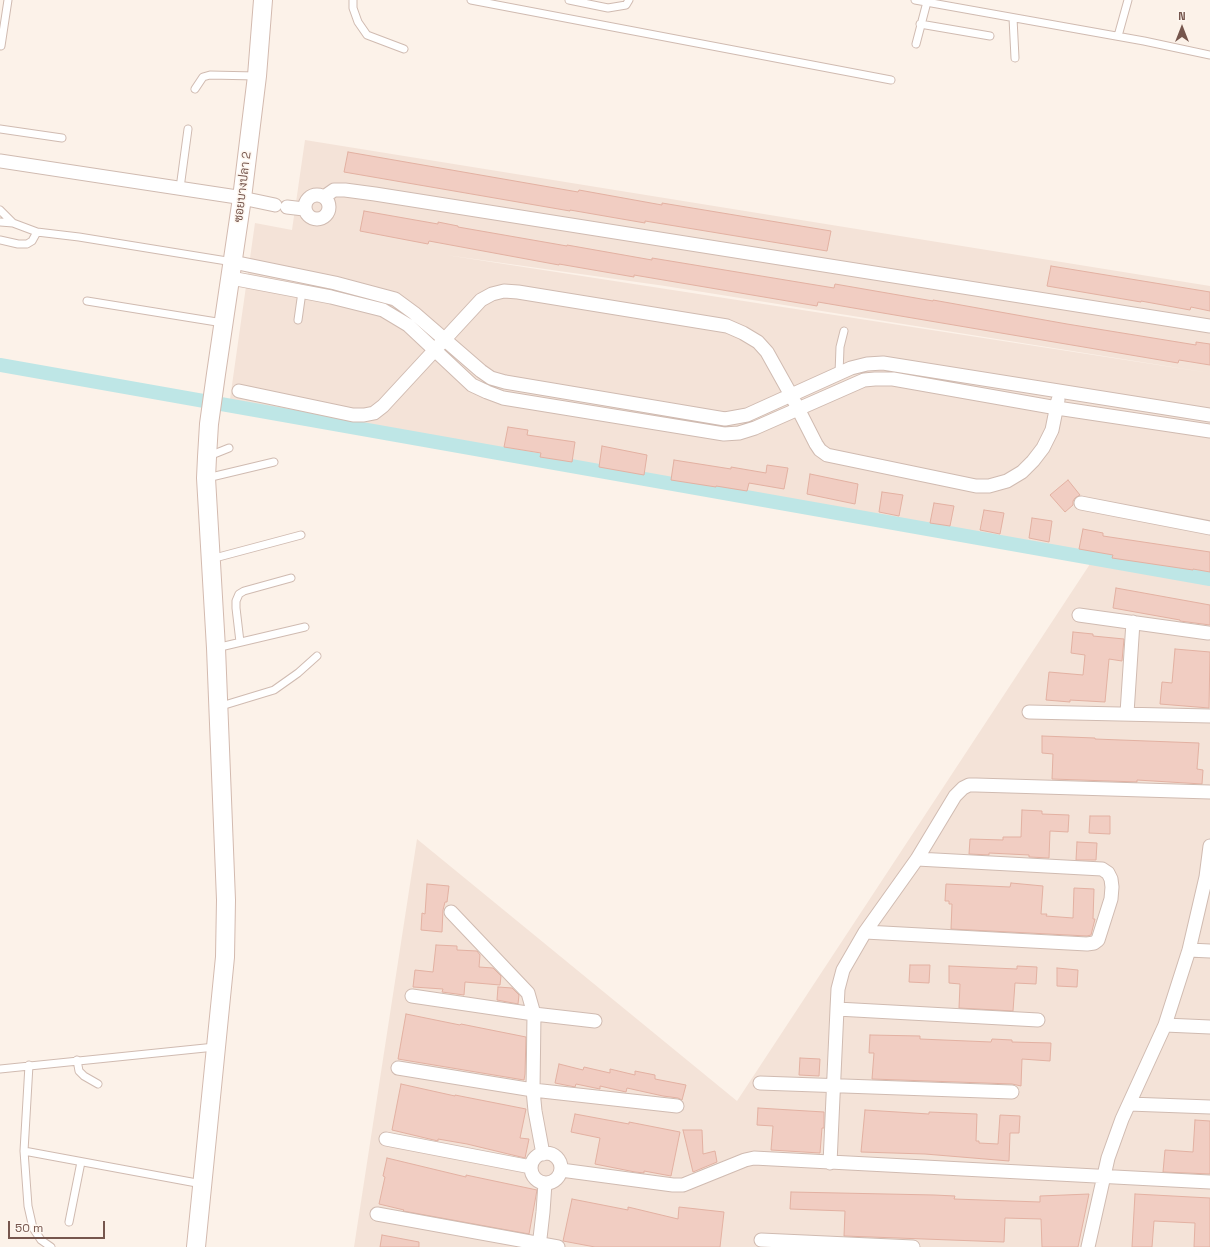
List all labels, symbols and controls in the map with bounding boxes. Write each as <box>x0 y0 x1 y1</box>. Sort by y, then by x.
north arrow <box>1162 8 1202 48</box>
text: N <box>1178 9 1186 23</box>
street label: ซอยบางปลา 2 <box>232 151 254 223</box>
scale bar <box>10 1213 107 1239</box>
text: 50 m <box>15 1220 43 1236</box>

